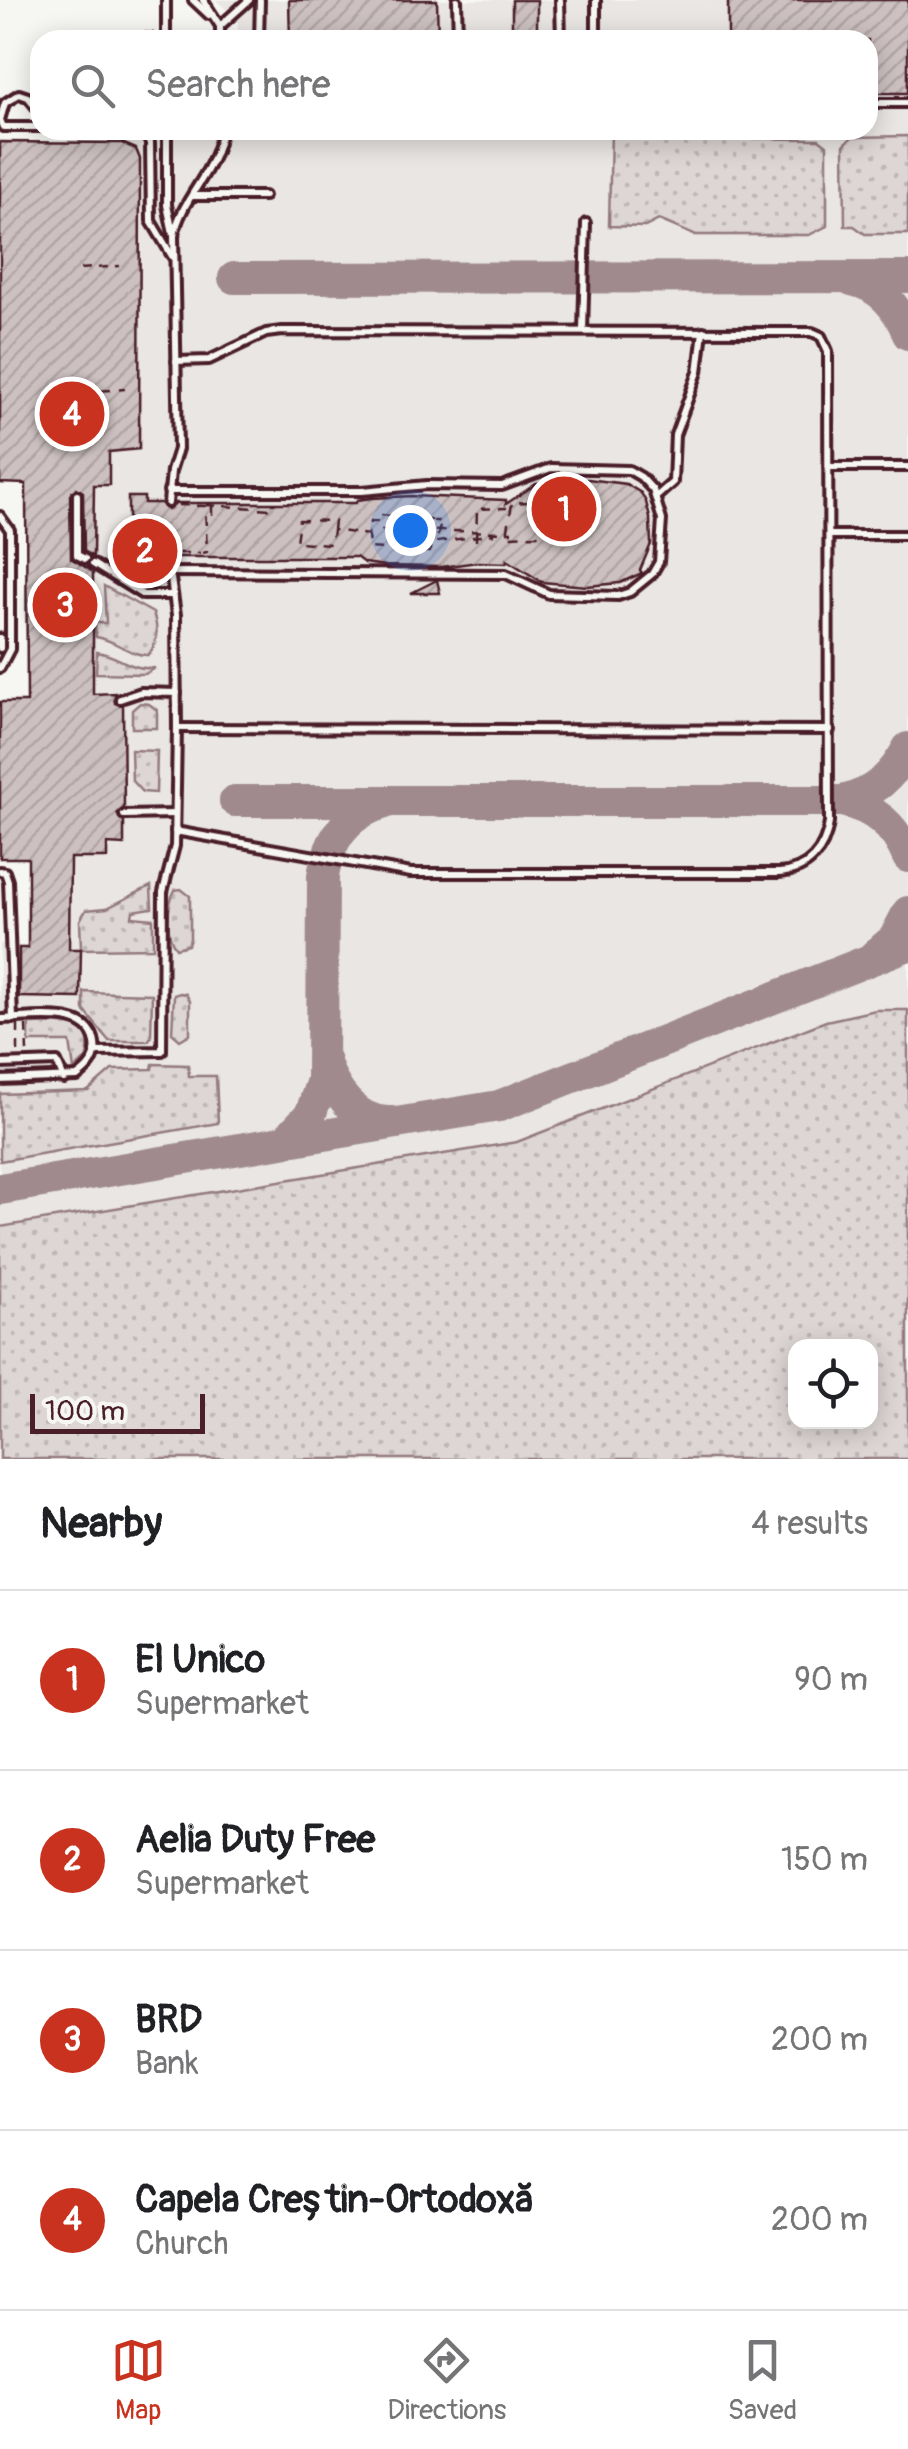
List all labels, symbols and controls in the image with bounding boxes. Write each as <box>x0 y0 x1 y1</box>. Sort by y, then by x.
search box <box>30 30 878 140</box>
icon: search <box>65 58 120 113</box>
text: Search here <box>145 61 331 109</box>
pin: 4 <box>40 376 104 452</box>
pin: 1 <box>532 472 596 546</box>
your location <box>385 505 436 556</box>
pin: 2 <box>112 514 178 588</box>
pin: 3 <box>32 568 98 642</box>
map controls <box>788 1339 878 1429</box>
button: locate <box>788 1339 878 1429</box>
scale bar <box>30 1389 205 1434</box>
text: 100 m <box>45 1394 125 1429</box>
text: Nearby <box>40 1498 162 1550</box>
text: 4 results <box>751 1504 868 1544</box>
text: El Unico <box>135 1636 265 1684</box>
text: 1 <box>66 1660 79 1700</box>
text: 90 m <box>794 1660 868 1700</box>
text: Supermarket <box>135 1684 309 1724</box>
text: Aelia Duty Free <box>135 1816 375 1864</box>
text: 2 <box>64 1840 81 1880</box>
text: 150 m <box>781 1840 868 1880</box>
text: Supermarket <box>135 1864 309 1904</box>
text: BRD <box>135 1996 202 2044</box>
text: 3 <box>64 2020 81 2060</box>
text: 200 m <box>771 2020 868 2060</box>
text: Bank <box>135 2044 199 2084</box>
text: Capela Creștin-Ortodoxă <box>135 2176 535 2224</box>
text: 4 <box>63 2200 82 2240</box>
text: 200 m <box>771 2200 868 2240</box>
text: Church <box>135 2224 229 2264</box>
tab: Map <box>111 2333 166 2428</box>
tab: Directions <box>387 2333 506 2428</box>
tab: Saved <box>728 2333 797 2428</box>

